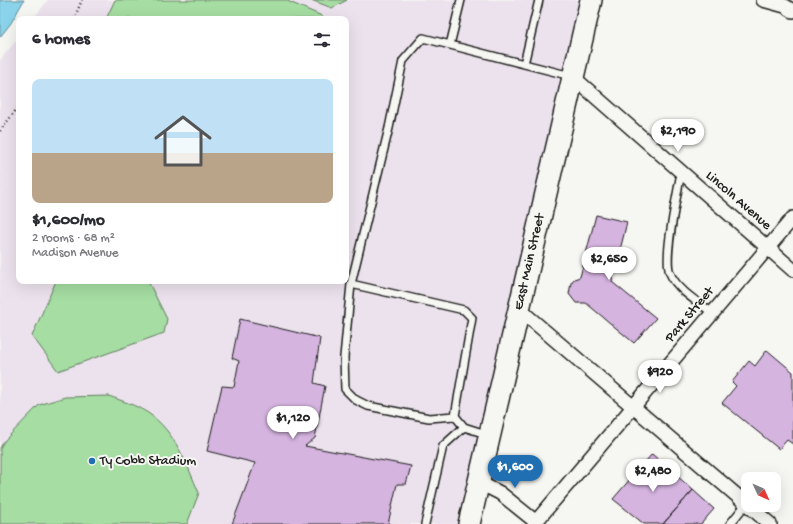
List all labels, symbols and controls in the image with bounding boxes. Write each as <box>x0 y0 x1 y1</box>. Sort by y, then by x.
icon: filters <box>311 29 333 51</box>
text: 6 homes <box>32 30 90 50</box>
icon: home <box>147 105 219 177</box>
pin: $2,190 <box>645 119 711 153</box>
text: $2,190 <box>660 124 696 139</box>
street label: Lincoln Avenue <box>701 168 775 235</box>
text: $1,600/mo <box>32 211 105 231</box>
street label: East Main Street <box>511 211 550 312</box>
text: 2 rooms · 68 m² <box>32 231 115 246</box>
text: Madison Avenue <box>32 246 119 261</box>
pin: $2,650 <box>576 247 642 281</box>
text: $2,650 <box>590 252 628 267</box>
street label: Park Street <box>661 283 719 347</box>
pin: $920 <box>636 360 684 394</box>
text: $920 <box>647 365 673 380</box>
pin: $1,120 <box>260 406 326 440</box>
text: $1,120 <box>276 411 310 426</box>
place label: Ty Cobb Stadium <box>99 453 196 470</box>
pin: $1,600 <box>482 455 548 489</box>
marker: Ty Cobb Stadium <box>87 456 97 466</box>
pin: $2,480 <box>620 459 686 493</box>
text: $1,600 <box>497 460 533 475</box>
text: $2,480 <box>635 464 671 479</box>
north arrow <box>741 472 781 512</box>
map controls <box>741 472 781 512</box>

